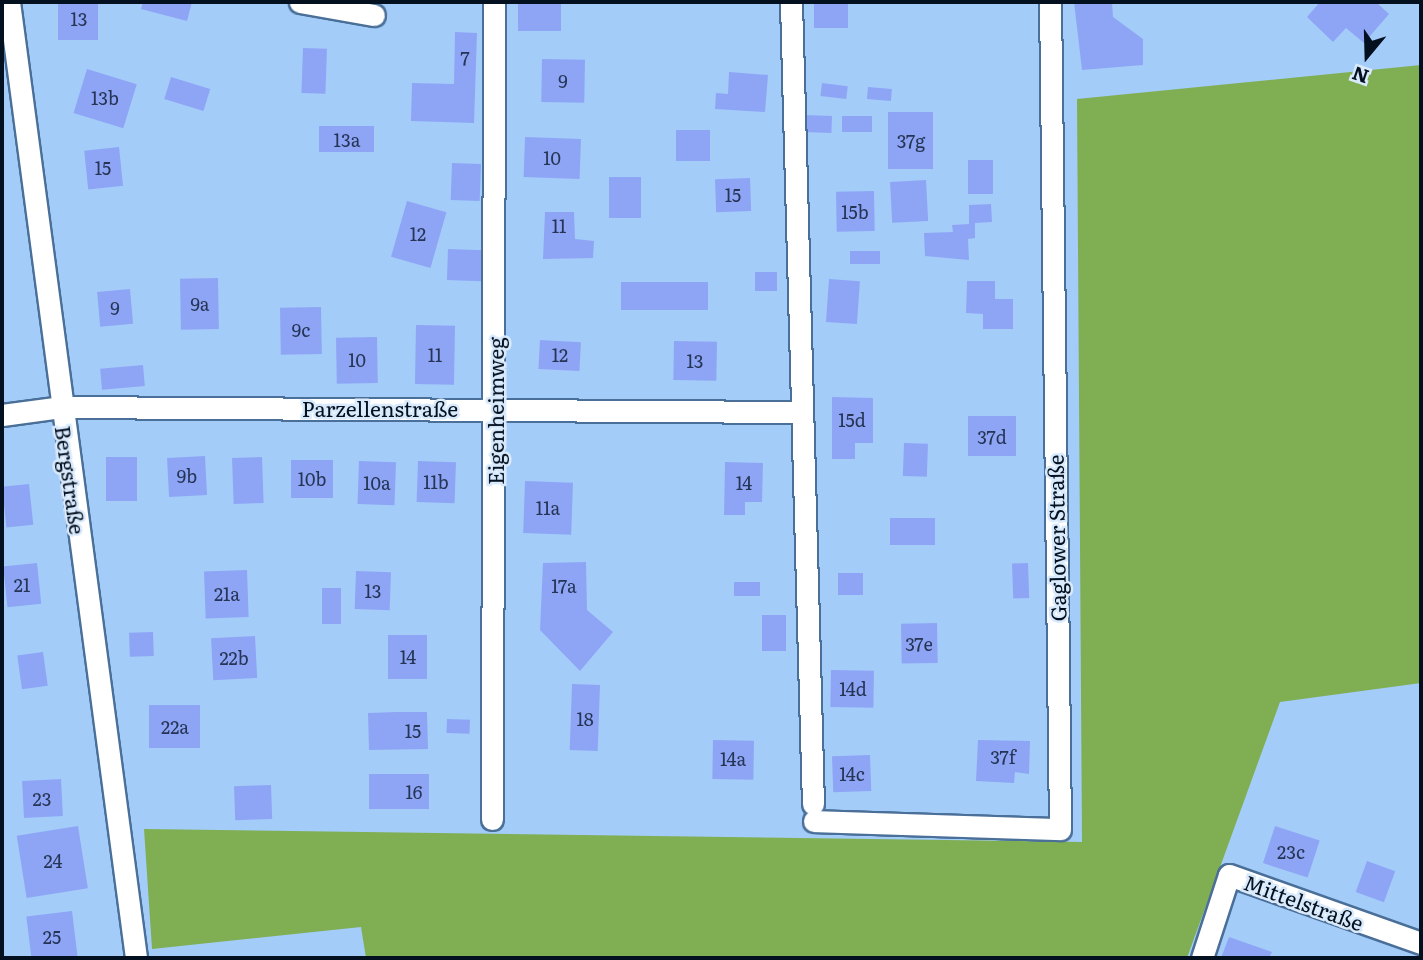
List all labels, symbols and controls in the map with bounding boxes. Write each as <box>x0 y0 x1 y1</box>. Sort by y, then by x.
house number: 13 <box>70 8 88 30</box>
north arrow <box>1332 21 1402 91</box>
house number: 7 <box>460 47 470 69</box>
text: N <box>1348 60 1372 92</box>
house number: 9 <box>558 70 568 92</box>
house number: 13b <box>91 87 119 109</box>
house number: 13a <box>334 129 360 151</box>
house number: 37g <box>897 130 925 152</box>
house number: 10 <box>543 147 561 169</box>
house number: 15 <box>95 157 111 179</box>
house number: 15 <box>725 184 741 206</box>
house number: 15b <box>841 201 869 223</box>
house number: 11 <box>552 215 566 237</box>
house number: 12 <box>410 223 426 245</box>
house number: 9a <box>190 293 210 315</box>
house number: 9 <box>110 297 120 319</box>
house number: 9c <box>292 319 310 341</box>
street label: Eigenheimweg <box>482 337 508 485</box>
house number: 11 <box>428 344 442 366</box>
house number: 12 <box>552 344 568 366</box>
house number: 10 <box>348 349 366 371</box>
house number: 13 <box>686 350 704 372</box>
street label: Parzellenstraße <box>302 395 458 421</box>
house number: 15d <box>838 409 866 431</box>
street label: Bergstraße <box>51 424 91 536</box>
house number: 37d <box>977 426 1007 448</box>
street label: Gaglower Straße <box>1042 454 1070 622</box>
house number: 9b <box>177 465 197 487</box>
house number: 10b <box>298 468 326 490</box>
house number: 11b <box>423 471 449 493</box>
house number: 10a <box>363 472 391 494</box>
house number: 14 <box>736 472 752 494</box>
house number: 11a <box>536 497 560 519</box>
house number: 21 <box>14 574 30 596</box>
house number: 17a <box>551 575 577 597</box>
house number: 13 <box>364 580 382 602</box>
house number: 21a <box>214 583 240 605</box>
house number: 37e <box>905 633 933 655</box>
house number: 14 <box>400 646 416 668</box>
house number: 22b <box>219 647 249 669</box>
house number: 14d <box>839 678 867 700</box>
house number: 18 <box>576 708 594 730</box>
house number: 22a <box>161 716 189 738</box>
house number: 15 <box>405 720 421 742</box>
house number: 37f <box>990 746 1016 768</box>
house number: 14a <box>720 748 746 770</box>
house number: 14c <box>839 763 865 785</box>
house number: 16 <box>406 781 422 803</box>
house number: 23 <box>33 788 51 810</box>
house number: 23c <box>1277 841 1305 863</box>
house number: 24 <box>43 850 63 872</box>
street label: Mittelstraße <box>1241 869 1367 935</box>
house number: 25 <box>43 926 61 948</box>

